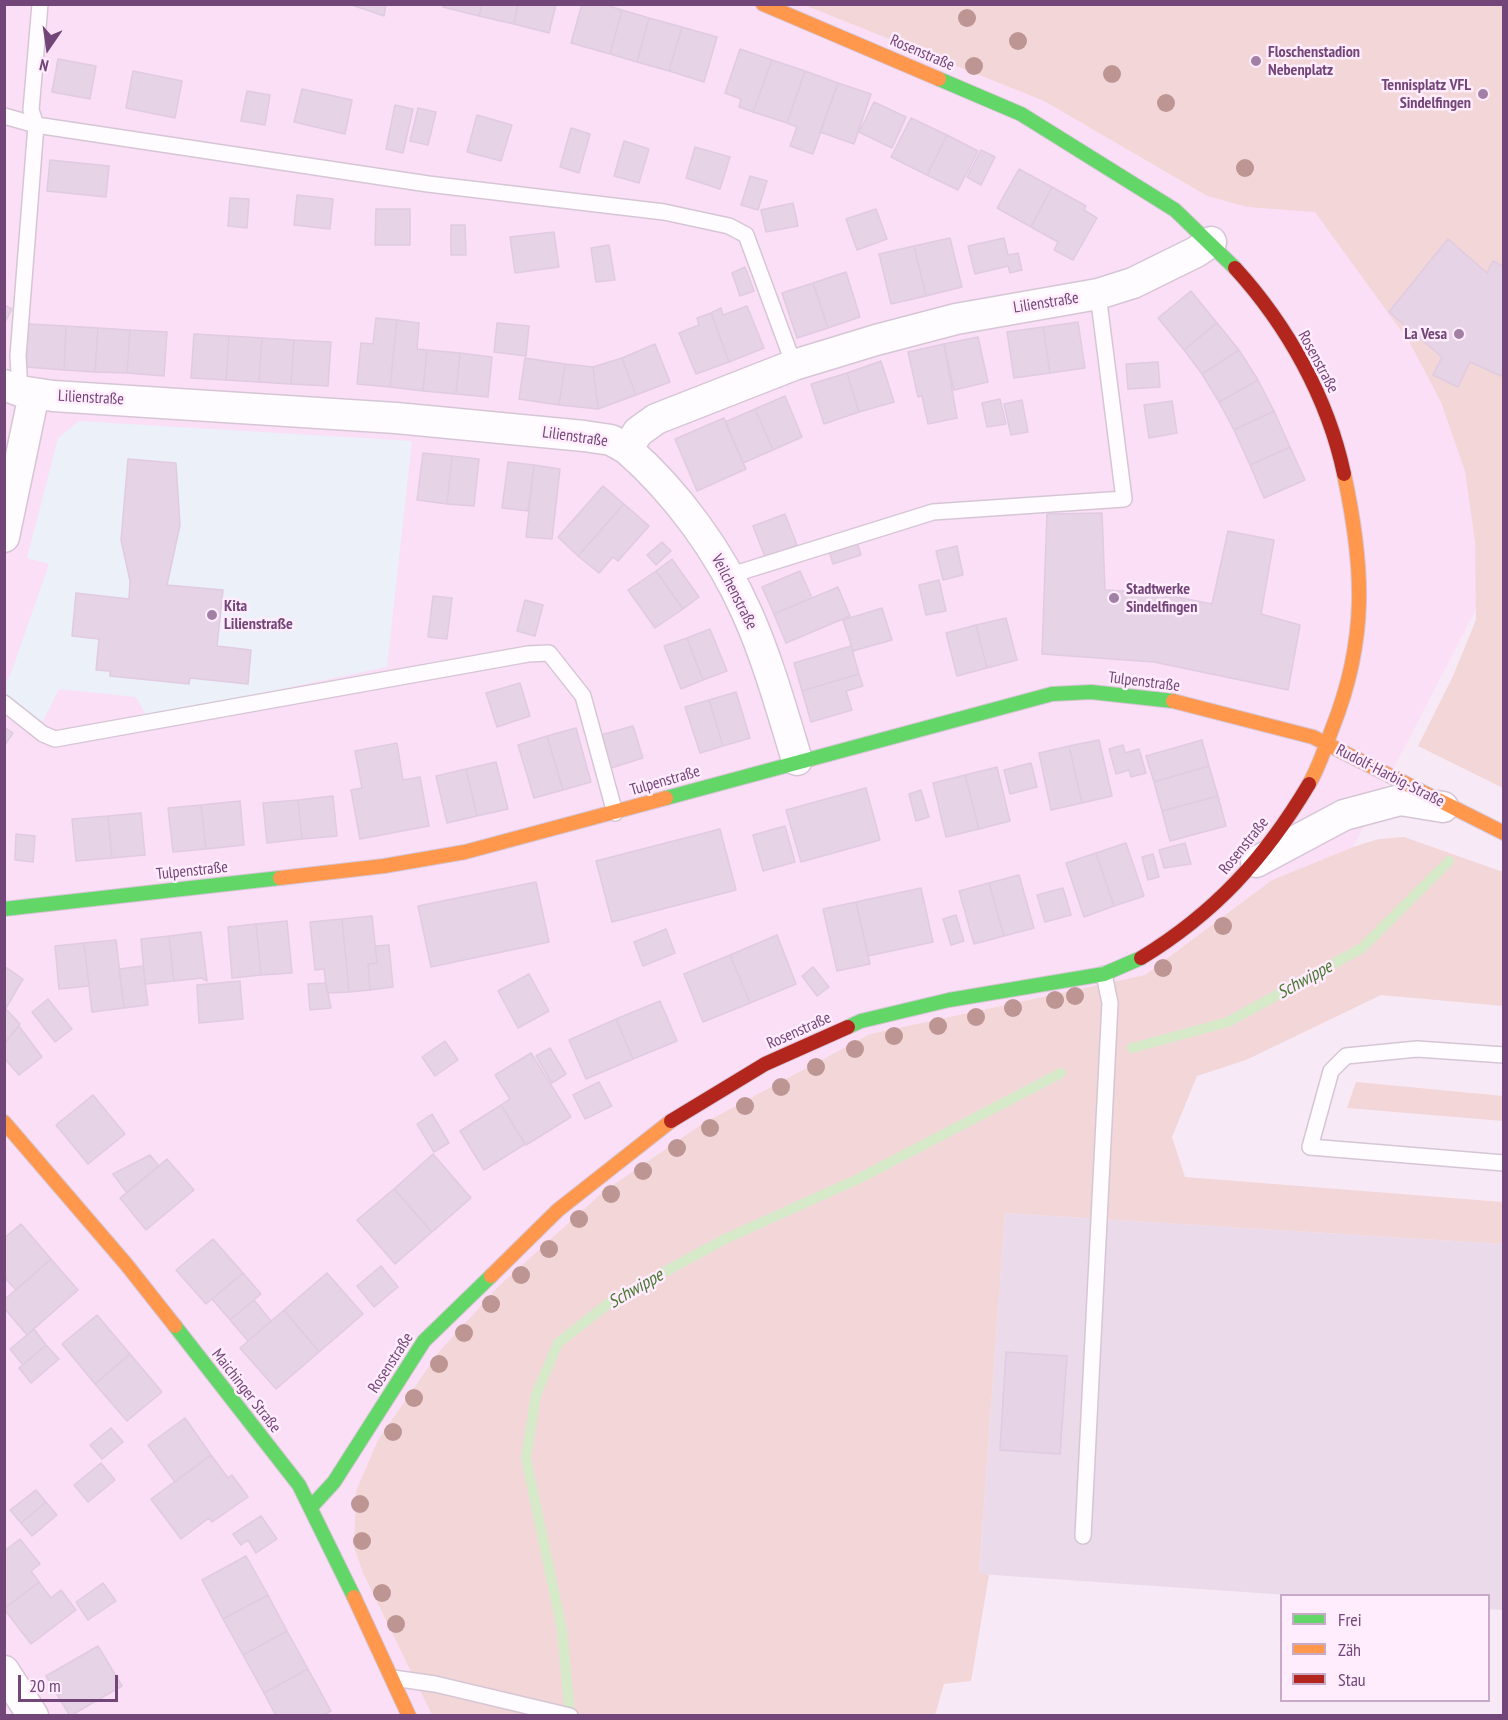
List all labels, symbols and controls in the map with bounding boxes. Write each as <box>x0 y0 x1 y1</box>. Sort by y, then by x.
north arrow <box>18 18 78 78</box>
street label: Rosenstraße <box>887 31 957 75</box>
place label: Floschenstadion Nebenplatz <box>1268 42 1360 80</box>
marker: Floschenstadion Nebenplatz <box>1249 54 1263 68</box>
text: N <box>37 55 50 76</box>
place label: Tennisplatz VFL Sindelfingen <box>1381 75 1471 113</box>
marker: Tennisplatz VFL Sindelfingen <box>1476 87 1490 101</box>
street label: Lilienstraße <box>1012 288 1080 318</box>
place label: La Vesa <box>1404 324 1447 344</box>
street label: Rosenstraße <box>1294 327 1342 397</box>
marker: La Vesa <box>1452 327 1466 341</box>
street label: Lilienstraße <box>58 387 124 409</box>
street label: Lilienstraße <box>541 423 609 451</box>
street label: Veilchenstraße <box>707 551 761 633</box>
place label: Stadtwerke Sindelfingen <box>1126 579 1197 617</box>
marker: Stadtwerke Sindelfingen <box>1107 591 1121 605</box>
place label: Kita Lilienstraße <box>224 596 293 634</box>
marker: Kita Lilienstraße <box>205 608 219 622</box>
street label: Tulpenstraße <box>1107 668 1181 696</box>
street label: Rudolf-Harbig-Straße <box>1333 740 1447 812</box>
street label: Tulpenstraße <box>628 762 702 800</box>
street label: Rosenstraße <box>1215 814 1273 878</box>
street label: Tulpenstraße <box>155 858 229 884</box>
water label: Schwippe <box>1274 956 1336 1004</box>
street label: Rosenstraße <box>764 1008 834 1054</box>
water label: Schwippe <box>605 1265 667 1313</box>
street label: Rosenstraße <box>364 1329 418 1397</box>
street label: Maichinger Straße <box>207 1345 285 1437</box>
legend <box>1280 1594 1490 1702</box>
text: Frei <box>1338 1608 1362 1631</box>
text: Zäh <box>1338 1638 1361 1661</box>
scale bar <box>21 1663 122 1701</box>
text: Stau <box>1338 1668 1366 1691</box>
text: 20 m <box>29 1674 61 1697</box>

